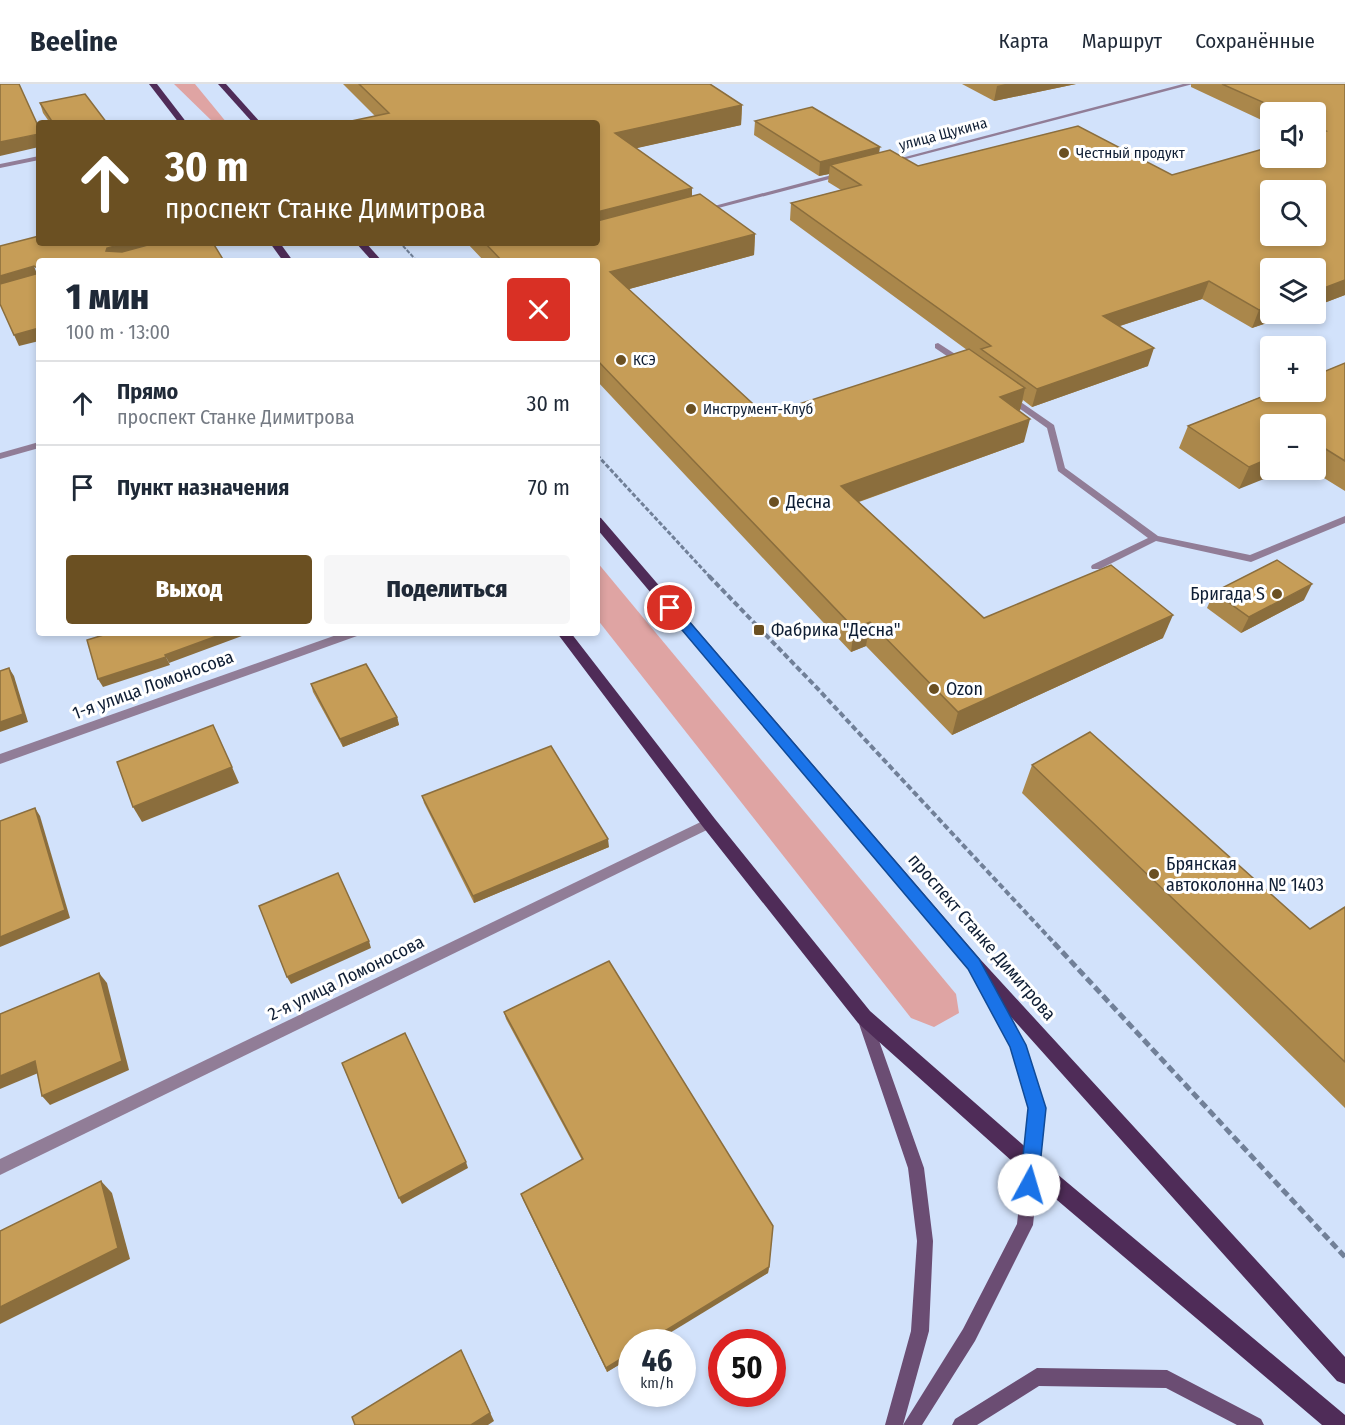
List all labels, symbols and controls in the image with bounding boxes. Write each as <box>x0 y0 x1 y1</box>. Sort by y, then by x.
text: Beeline <box>30 25 118 58</box>
text: Карта <box>999 28 1049 54</box>
text: Маршрут <box>1082 28 1162 54</box>
text: Сохранённые <box>1195 28 1315 54</box>
map controls <box>1260 102 1326 480</box>
button: sound <box>1260 102 1326 168</box>
street label: улица Щукина <box>897 114 989 154</box>
text: 30 m <box>165 142 249 192</box>
icon: ahead <box>66 144 144 222</box>
place label: Честный продукт <box>1076 144 1186 162</box>
marker: Честный продукт <box>1057 146 1071 160</box>
button: search <box>1260 180 1326 246</box>
text: проспект Станке Димитрова <box>165 193 486 225</box>
button: layers <box>1260 258 1326 324</box>
text: 1 мин <box>66 275 149 319</box>
button: close <box>507 278 570 341</box>
text: 100 m · 13:00 <box>66 320 170 344</box>
button: + <box>1260 336 1326 402</box>
place label: КСЭ <box>633 351 656 369</box>
marker: КСЭ <box>614 353 628 367</box>
text: Прямо <box>117 378 178 405</box>
icon: ahead <box>66 387 99 420</box>
text: 30 m <box>527 390 570 417</box>
place label: Инструмент-Клуб <box>703 400 813 418</box>
marker: Инструмент-Клуб <box>684 402 698 416</box>
text: проспект Станке Димитрова <box>117 405 355 429</box>
button: − <box>1260 414 1326 480</box>
icon: arrive <box>66 471 99 504</box>
text: Пункт назначения <box>117 474 289 501</box>
text: 70 m <box>528 474 570 501</box>
place label: Десна <box>785 491 831 513</box>
marker: Десна <box>767 495 781 509</box>
button: Выход <box>66 555 312 624</box>
button: Поделиться <box>324 555 570 624</box>
pin <box>644 582 695 633</box>
place label: Бригада S <box>1190 583 1265 605</box>
marker: Бригада S <box>1270 587 1284 601</box>
icon: arrive <box>653 591 686 624</box>
place label: Фабрика "Десна" <box>771 619 901 641</box>
marker: Фабрика "Десна" <box>752 623 766 637</box>
street label: 1-я улица Ломоносова <box>69 646 237 724</box>
place label: Ozon <box>946 678 983 700</box>
marker: Ozon <box>927 682 941 696</box>
street label: проспект Станке Димитрова <box>904 849 1061 1025</box>
place label: Брянская автоколонна № 1403 <box>1166 853 1324 896</box>
marker: Брянская автоколонна № 1403 <box>1147 867 1161 881</box>
street label: 2-я улица Ломоносова <box>264 931 428 1025</box>
position arrow <box>997 1153 1061 1217</box>
speed limit sign: 50 <box>708 1329 786 1407</box>
text: 46 <box>641 1343 673 1379</box>
text: km/h <box>640 1374 674 1392</box>

